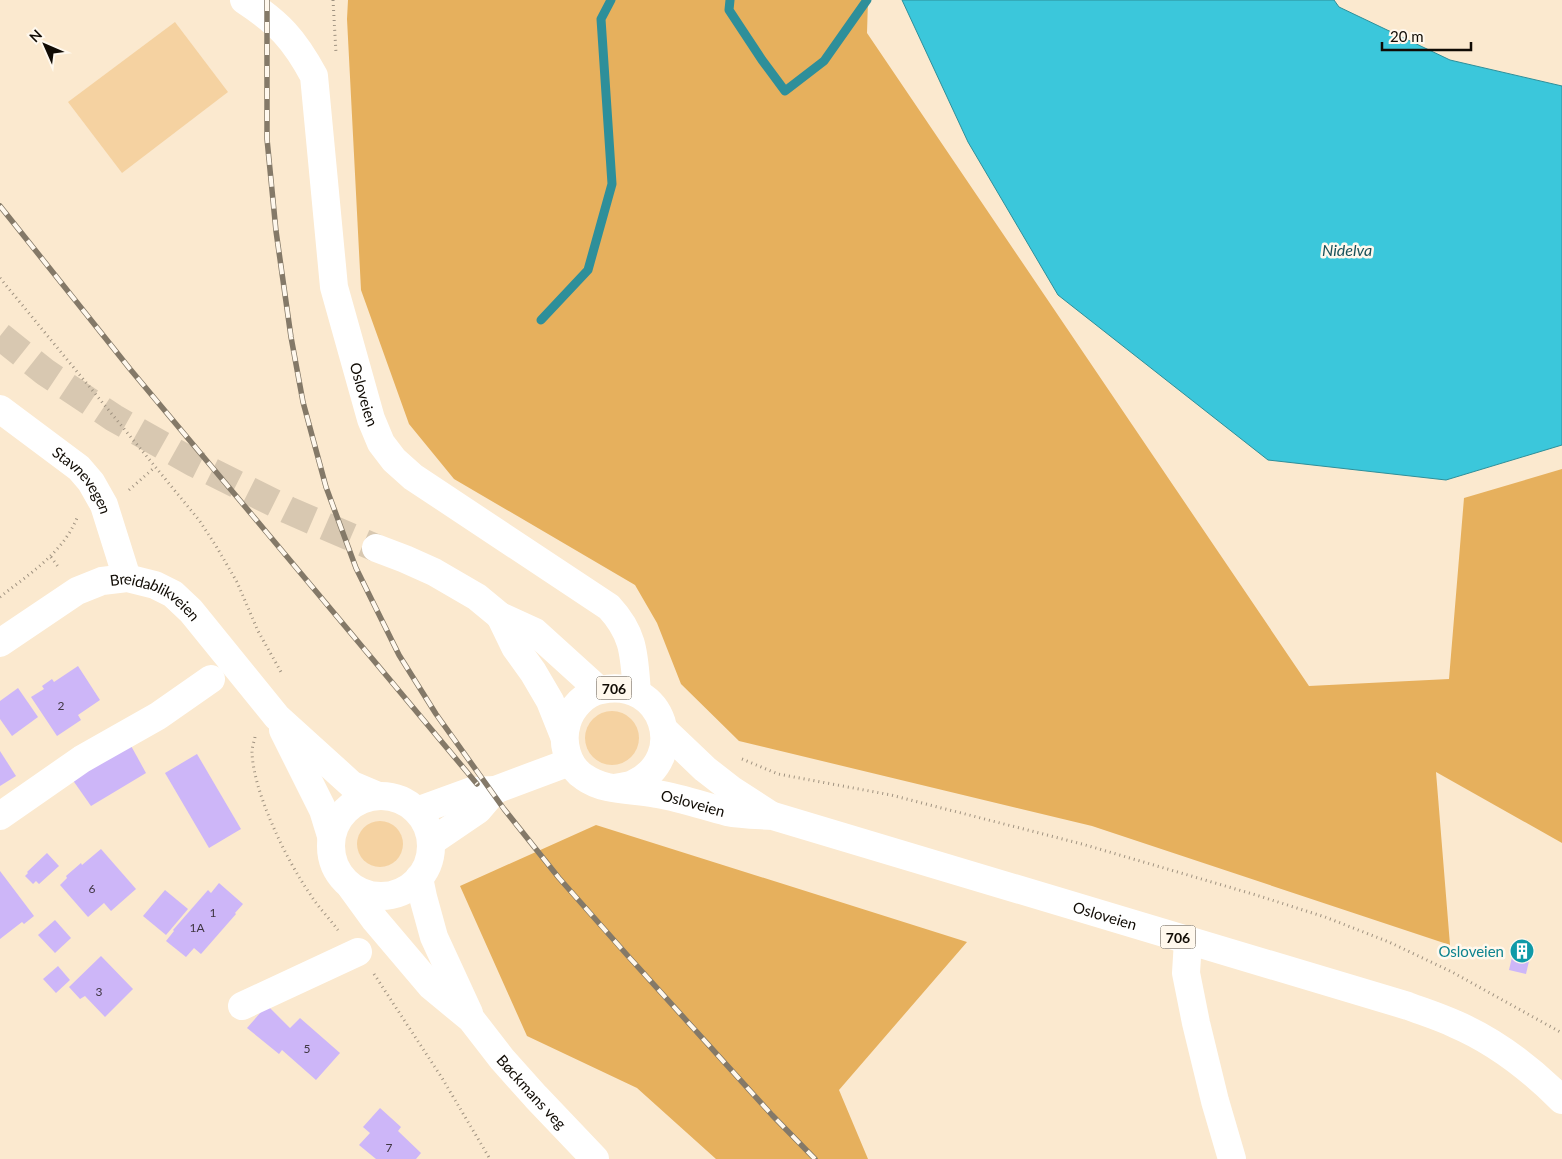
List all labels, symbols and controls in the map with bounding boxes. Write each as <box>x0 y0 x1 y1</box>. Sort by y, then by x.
north arrow <box>20 20 70 70</box>
scale bar <box>1382 20 1471 52</box>
text: N <box>26 26 45 45</box>
text: 20 m <box>1390 27 1424 45</box>
water label: Nidelva <box>1322 240 1372 259</box>
street label: Osloveien <box>347 360 382 429</box>
street label: Stavnevegen <box>49 443 115 516</box>
street label: Breidablikveien <box>109 569 204 624</box>
road number: 706 <box>596 676 632 700</box>
house number: 2 <box>58 698 65 713</box>
street label: Osloveien <box>659 786 727 820</box>
house number: 6 <box>89 881 96 896</box>
street label: Osloveien <box>1071 897 1139 933</box>
house number: 1 <box>210 905 217 920</box>
house number: 1A <box>189 920 205 935</box>
road number: 706 <box>1160 926 1196 949</box>
building icon: Osloveien <box>1509 938 1535 964</box>
place label: Osloveien <box>1438 942 1504 960</box>
house number: 3 <box>96 984 103 999</box>
house number: 5 <box>304 1041 311 1056</box>
street label: Bøckmans veg <box>493 1051 570 1133</box>
house number: 7 <box>386 1140 393 1155</box>

